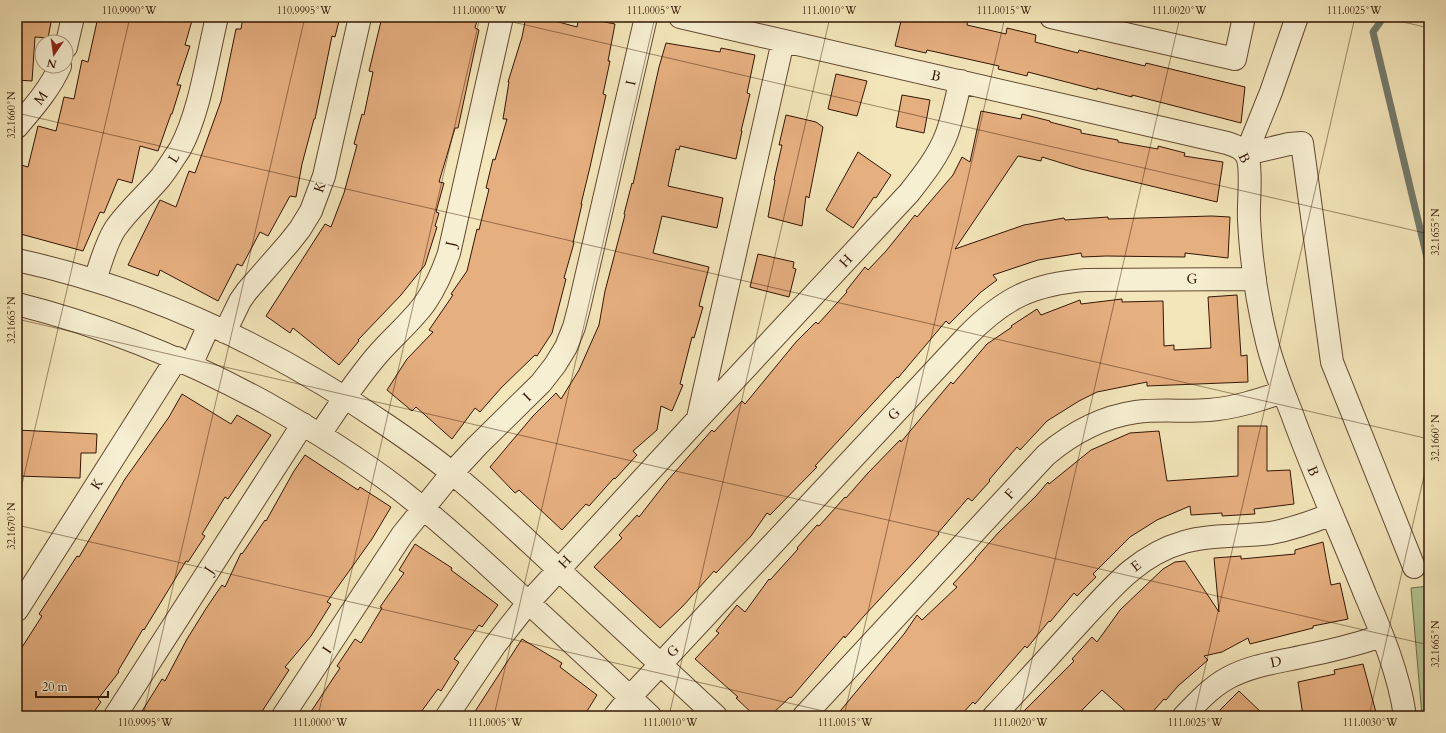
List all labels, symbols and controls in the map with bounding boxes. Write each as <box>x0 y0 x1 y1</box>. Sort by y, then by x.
text: 110.9990°W <box>102 4 157 18</box>
text: 110.9995°W <box>277 4 332 18</box>
text: 111.0000°W <box>452 4 507 18</box>
text: 111.0005°W <box>627 4 682 18</box>
text: 111.0010°W <box>802 4 857 18</box>
text: 111.0015°W <box>977 4 1032 18</box>
text: 111.0020°W <box>1152 4 1207 18</box>
text: 111.0025°W <box>1327 4 1382 18</box>
north arrow <box>34 34 74 74</box>
text: N <box>45 55 58 72</box>
street label: B <box>929 66 943 86</box>
street label: I <box>621 78 641 87</box>
street label: M <box>29 87 53 109</box>
text: 32.1660°N <box>5 91 19 138</box>
street label: L <box>164 149 185 167</box>
street label: B <box>1233 150 1255 166</box>
street label: K <box>309 178 331 195</box>
text: 32.1655°N <box>1429 208 1443 255</box>
street label: J <box>441 239 461 250</box>
street label: H <box>835 250 857 272</box>
street label: G <box>1186 269 1198 289</box>
text: 32.1665°N <box>5 296 19 343</box>
street label: I <box>519 388 535 405</box>
street label: G <box>883 403 905 425</box>
text: 32.1660°N <box>1429 414 1443 461</box>
street label: B <box>1302 463 1324 479</box>
street label: K <box>86 474 108 494</box>
street label: F <box>1000 485 1020 503</box>
text: 32.1670°N <box>5 502 19 549</box>
street label: H <box>554 551 576 573</box>
street label: E <box>1127 556 1145 576</box>
street label: J <box>199 563 218 579</box>
text: 32.1665°N <box>1429 620 1443 667</box>
street label: G <box>662 640 684 662</box>
street label: I <box>318 643 336 657</box>
street label: D <box>1268 652 1284 672</box>
scale bar <box>36 673 108 699</box>
text: 20 m <box>42 679 69 695</box>
text: 110.9995°W <box>118 716 173 730</box>
text: 111.0000°W <box>293 716 348 730</box>
text: 111.0005°W <box>468 716 523 730</box>
text: 111.0010°W <box>643 716 698 730</box>
text: 111.0015°W <box>818 716 873 730</box>
text: 111.0020°W <box>993 716 1048 730</box>
text: 111.0025°W <box>1168 716 1223 730</box>
text: 111.0030°W <box>1343 716 1398 730</box>

